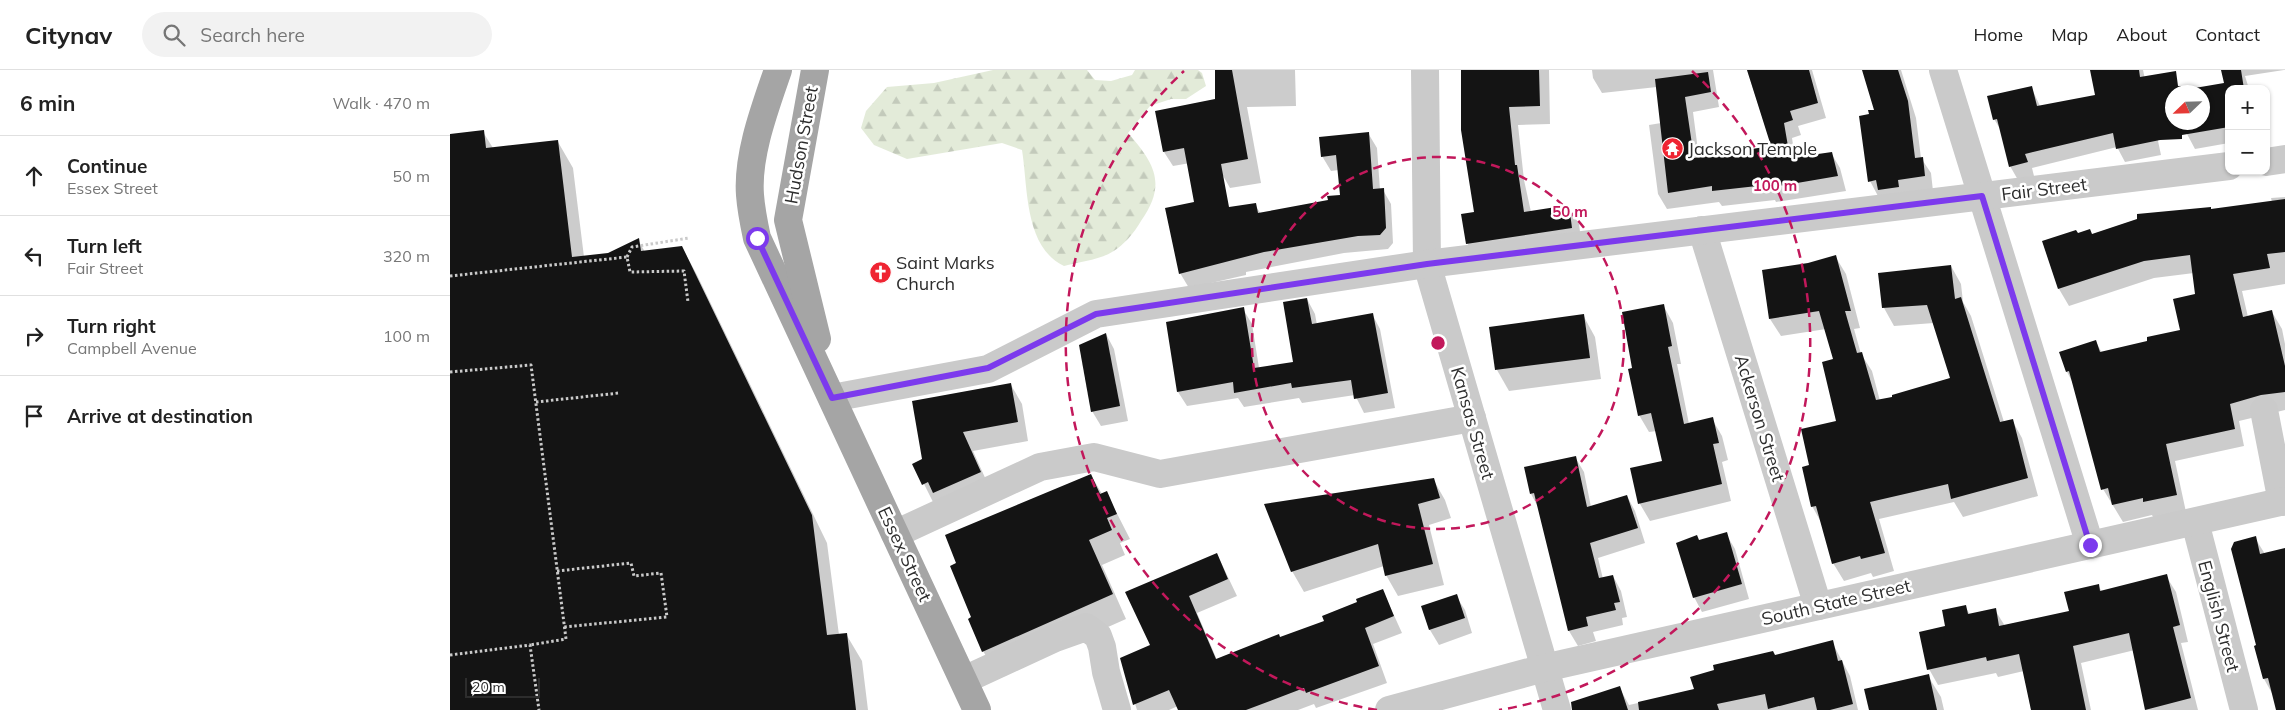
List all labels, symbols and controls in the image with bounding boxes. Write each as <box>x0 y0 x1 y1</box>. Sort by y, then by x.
search box <box>142 12 492 57</box>
text: Citynav <box>25 20 112 50</box>
icon: search <box>160 21 188 49</box>
text: Search here <box>200 23 305 47</box>
text: Home <box>1973 23 2023 46</box>
text: Map <box>2051 23 2088 46</box>
text: About <box>2116 23 2167 46</box>
text: Contact <box>2195 23 2260 46</box>
street label: Hudson Street <box>779 84 823 206</box>
north arrow <box>2165 85 2210 130</box>
map controls <box>2225 85 2270 175</box>
button: + <box>2225 85 2270 130</box>
text: 6 min <box>20 90 75 116</box>
text: Walk · 470 m <box>332 93 430 113</box>
button: − <box>2225 130 2270 175</box>
temple icon: Jackson Temple <box>1660 136 1684 160</box>
place label: Jackson Temple <box>1688 137 1817 160</box>
text: Continue <box>67 154 147 178</box>
icon: ahead <box>20 162 48 190</box>
text: 50 m <box>393 166 430 186</box>
street label: Fair Street <box>2000 172 2088 206</box>
text: 100 m <box>1753 176 1797 195</box>
text: Essex Street <box>67 178 158 198</box>
text: 50 m <box>1552 202 1588 221</box>
route start <box>746 227 769 250</box>
text: Turn left <box>67 234 142 258</box>
icon: left <box>20 242 48 270</box>
text: 320 m <box>383 246 430 266</box>
place label: Saint Marks Church <box>896 251 995 295</box>
text: Fair Street <box>67 258 143 278</box>
church icon: Saint Marks Church <box>868 260 892 284</box>
text: Turn right <box>67 314 156 338</box>
icon: right <box>20 322 48 350</box>
text: 100 m <box>383 326 430 346</box>
centre of rings <box>1429 334 1447 352</box>
text: Campbell Avenue <box>67 338 197 358</box>
street label: Ackerson Street <box>1730 352 1790 484</box>
street label: Kansas Street <box>1446 364 1500 482</box>
icon: arrive <box>20 402 48 430</box>
text: Arrive at destination <box>67 404 253 428</box>
street label: Essex Street <box>873 503 937 605</box>
route end <box>2079 534 2102 557</box>
street label: English Street <box>2193 558 2245 674</box>
street label: South State Street <box>1759 574 1913 630</box>
scale bar <box>465 675 540 698</box>
text: 20 m <box>472 678 505 696</box>

